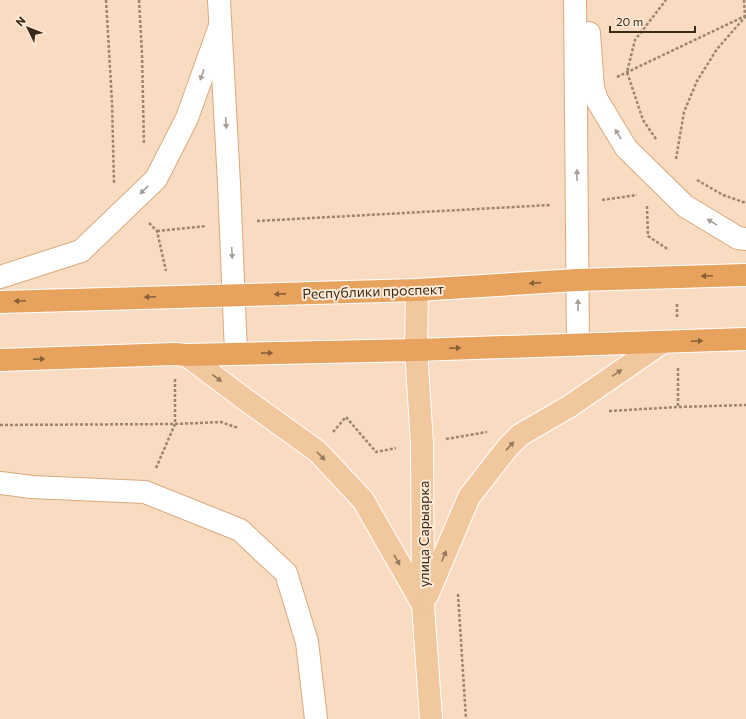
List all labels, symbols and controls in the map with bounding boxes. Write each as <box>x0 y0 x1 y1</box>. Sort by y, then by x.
north arrow <box>8 8 48 48</box>
scale bar <box>610 8 695 34</box>
text: N <box>13 13 28 28</box>
text: 20 m <box>616 14 643 28</box>
one-way arrow <box>199 70 205 82</box>
one-way arrow <box>222 117 229 129</box>
one-way arrow <box>614 128 621 140</box>
one-way arrow <box>574 168 580 181</box>
one-way arrow <box>139 185 149 195</box>
one-way arrow <box>706 218 718 225</box>
one-way arrow <box>229 247 235 260</box>
one-way arrow <box>701 273 713 280</box>
one-way arrow <box>529 279 541 286</box>
street label: Республики проспект <box>302 280 444 302</box>
one-way arrow <box>273 291 286 297</box>
one-way arrow <box>144 294 156 301</box>
one-way arrow <box>14 298 26 305</box>
one-way arrow <box>574 299 581 311</box>
one-way arrow <box>691 337 703 344</box>
one-way arrow <box>449 345 461 352</box>
one-way arrow <box>261 349 273 356</box>
one-way arrow <box>33 355 45 362</box>
one-way arrow <box>612 369 622 377</box>
one-way arrow <box>211 374 222 383</box>
one-way arrow <box>505 440 514 451</box>
one-way arrow <box>316 451 326 461</box>
street label: улица Сарыарка <box>415 481 432 587</box>
one-way arrow <box>441 550 447 562</box>
one-way arrow <box>394 554 401 566</box>

